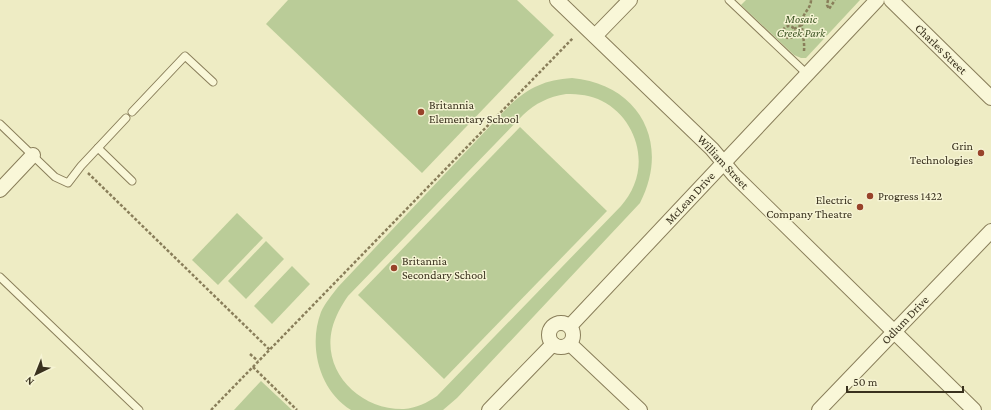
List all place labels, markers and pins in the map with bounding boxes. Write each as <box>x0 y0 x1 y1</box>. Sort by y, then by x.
place label: Britannia Elementary School <box>429 98 519 126</box>
marker: Britannia Elementary School <box>416 107 426 117</box>
place label: Grin Technologies <box>910 139 974 167</box>
marker: Grin Technologies <box>976 148 986 158</box>
place label: Progress 1422 <box>878 189 942 203</box>
marker: Progress 1422 <box>865 191 875 201</box>
place label: Electric Company Theatre <box>766 193 852 221</box>
marker: Electric Company Theatre <box>855 202 865 212</box>
place label: Britannia Secondary School <box>402 254 486 282</box>
marker: Britannia Secondary School <box>389 263 399 273</box>

